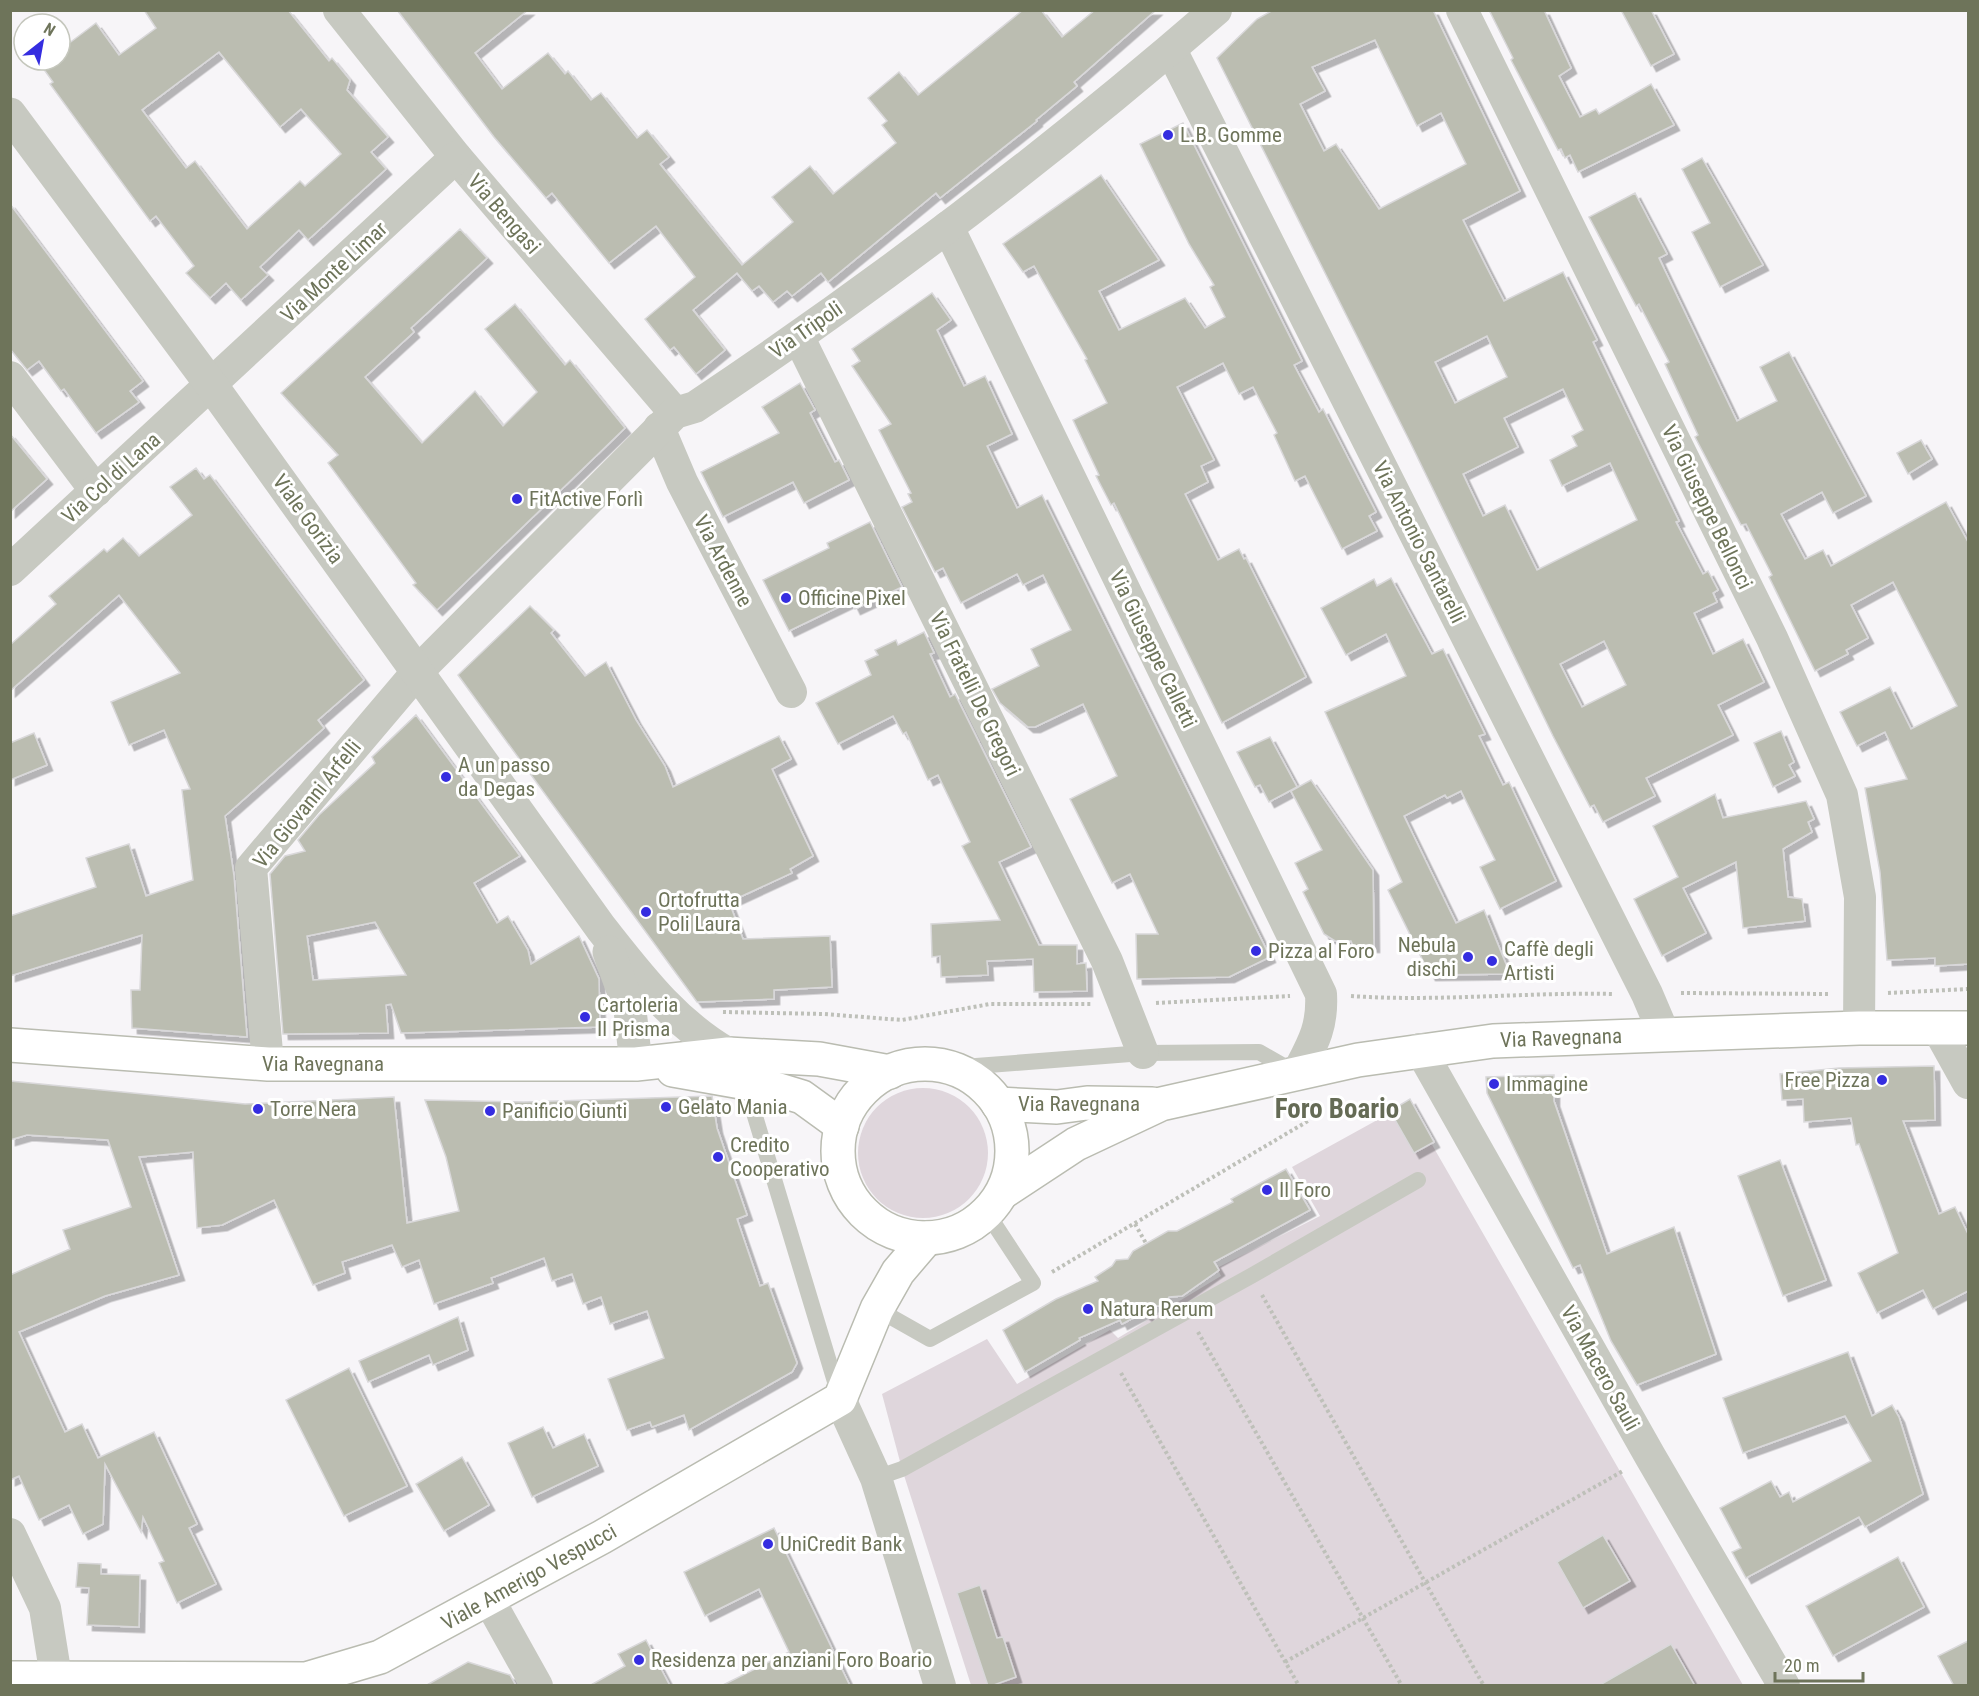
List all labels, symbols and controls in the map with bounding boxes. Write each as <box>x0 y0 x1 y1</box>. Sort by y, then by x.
north arrow <box>12 12 72 72</box>
text: N <box>40 19 59 40</box>
place label: L.B. Gomme <box>1180 123 1282 147</box>
marker: L.B. Gomme <box>1161 128 1175 142</box>
street label: Via Bengasi <box>463 169 545 259</box>
street label: Via Monte Limar <box>276 217 392 327</box>
street label: Via Tripoli <box>765 296 847 364</box>
street label: Via Giuseppe Bellonci <box>1657 421 1757 593</box>
street label: Via Col di Lana <box>57 428 165 528</box>
street label: Via Antonio Santarelli <box>1368 457 1470 627</box>
street label: Viale Gorizia <box>268 470 348 568</box>
place label: FitActive Forlì <box>529 487 643 511</box>
marker: FitActive Forlì <box>510 492 524 506</box>
street label: Via Ardenne <box>689 511 757 611</box>
street label: Via Giuseppe Calletti <box>1104 566 1202 732</box>
place label: Officine Pixel <box>798 586 906 610</box>
marker: Officine Pixel <box>779 591 793 605</box>
street label: Via Fratelli De Gregori <box>925 608 1025 780</box>
street label: Via Giovanni Arfelli <box>248 735 366 873</box>
place label: A un passo da Degas <box>458 753 550 801</box>
marker: A un passo da Degas <box>439 770 453 784</box>
place label: Ortofrutta Poli Laura <box>658 888 741 936</box>
marker: Ortofrutta Poli Laura <box>639 905 653 919</box>
place label: Nebula dischi <box>1398 933 1456 981</box>
place label: Caffè degli Artisti <box>1504 937 1594 985</box>
place label: Pizza al Foro <box>1268 939 1375 963</box>
marker: Pizza al Foro <box>1249 944 1263 958</box>
marker: Nebula dischi <box>1461 950 1475 964</box>
marker: Caffè degli Artisti <box>1485 954 1499 968</box>
place label: Cartoleria Il Prisma <box>597 993 678 1041</box>
marker: Cartoleria Il Prisma <box>578 1010 592 1024</box>
street label: Via Ravegnana <box>1500 1024 1622 1052</box>
street label: Via Ravegnana <box>262 1052 384 1076</box>
place label: Free Pizza <box>1785 1068 1870 1092</box>
place label: Immagine <box>1506 1072 1588 1096</box>
marker: Free Pizza <box>1875 1073 1889 1087</box>
marker: Immagine <box>1487 1077 1501 1091</box>
street label: Via Ravegnana <box>1018 1092 1140 1116</box>
district label: Foro Boario <box>1275 1093 1399 1125</box>
place label: Gelato Mania <box>678 1095 787 1119</box>
place label: Torre Nera <box>270 1097 357 1121</box>
place label: Panificio Giunti <box>502 1099 627 1123</box>
marker: Gelato Mania <box>659 1100 673 1114</box>
marker: Torre Nera <box>251 1102 265 1116</box>
marker: Panificio Giunti <box>483 1104 497 1118</box>
place label: Credito Cooperativo <box>730 1133 830 1181</box>
marker: Credito Cooperativo <box>711 1150 725 1164</box>
place label: Il Foro <box>1279 1178 1331 1202</box>
marker: Il Foro <box>1260 1183 1274 1197</box>
place label: Natura Rerum <box>1100 1297 1214 1321</box>
street label: Via Macero Sauli <box>1556 1301 1644 1435</box>
marker: Natura Rerum <box>1081 1302 1095 1316</box>
street label: Viale Amerigo Vespucci <box>437 1519 621 1635</box>
place label: UniCredit Bank <box>780 1532 903 1556</box>
marker: UniCredit Bank <box>761 1537 775 1551</box>
scale bar <box>1775 1645 1864 1683</box>
place label: Residenza per anziani Foro Boario <box>651 1648 932 1672</box>
marker: Residenza per anziani Foro Boario <box>632 1653 646 1667</box>
text: 20 m <box>1784 1655 1819 1676</box>

